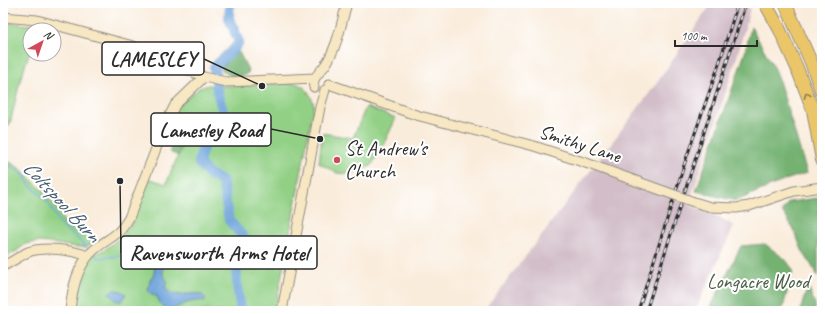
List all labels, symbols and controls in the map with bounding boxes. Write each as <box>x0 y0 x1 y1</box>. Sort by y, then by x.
north arrow <box>22 22 62 62</box>
scale bar <box>675 22 757 48</box>
text: N <box>41 27 57 43</box>
text: 100 m <box>681 28 708 44</box>
callout: LAMESLEY <box>102 42 204 75</box>
text: LAMESLEY <box>110 46 201 72</box>
one-way arrow <box>804 91 812 98</box>
callout: Lamesley Road <box>151 113 271 146</box>
text: Lamesley Road <box>159 117 266 143</box>
street label: Smithy Lane <box>536 119 625 169</box>
place label: St Andrew's Church <box>345 136 429 184</box>
water label: Coltspool Burn <box>18 155 107 248</box>
marker: St Andrew's Church <box>332 155 342 165</box>
callout: Ravensworth Arms Hotel <box>121 236 317 269</box>
text: Ravensworth Arms Hotel <box>129 240 313 266</box>
park label: Longacre Wood <box>707 269 812 294</box>

